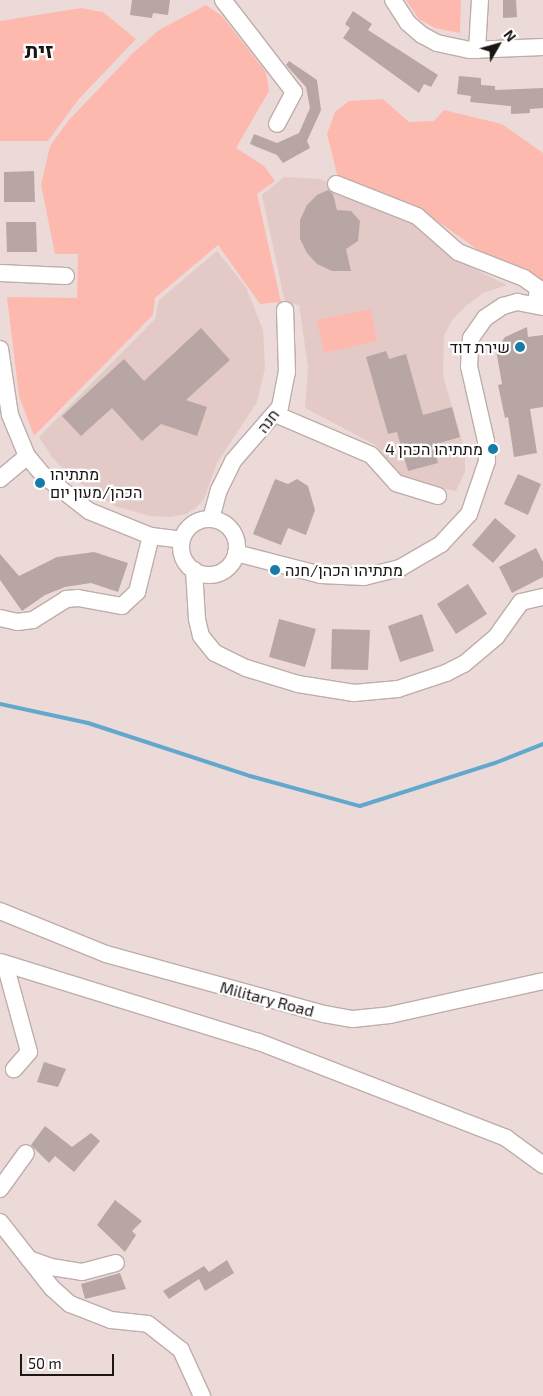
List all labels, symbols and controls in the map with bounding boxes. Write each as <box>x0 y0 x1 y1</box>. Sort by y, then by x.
north arrow <box>473 20 523 70</box>
text: N <box>500 26 520 45</box>
district label: זית <box>25 37 53 63</box>
place label: שירת דוד <box>450 337 510 357</box>
marker: שירת דוד <box>514 341 526 353</box>
street label: חנה <box>253 405 283 437</box>
place label: מתתיהו הכהן 4 <box>385 439 483 459</box>
marker: מתתיהו הכהן 4 <box>487 443 499 455</box>
place label: מתתיהו הכהן/מעון יום <box>50 464 142 502</box>
marker: מתתיהו הכהן/מעון יום <box>34 477 46 489</box>
place label: מתתיהו הכהן/חנה <box>285 560 403 580</box>
marker: מתתיהו הכהן/חנה <box>269 564 281 576</box>
street label: Military Road <box>218 977 316 1021</box>
scale bar <box>22 1344 116 1376</box>
text: 50 m <box>28 1354 62 1372</box>

